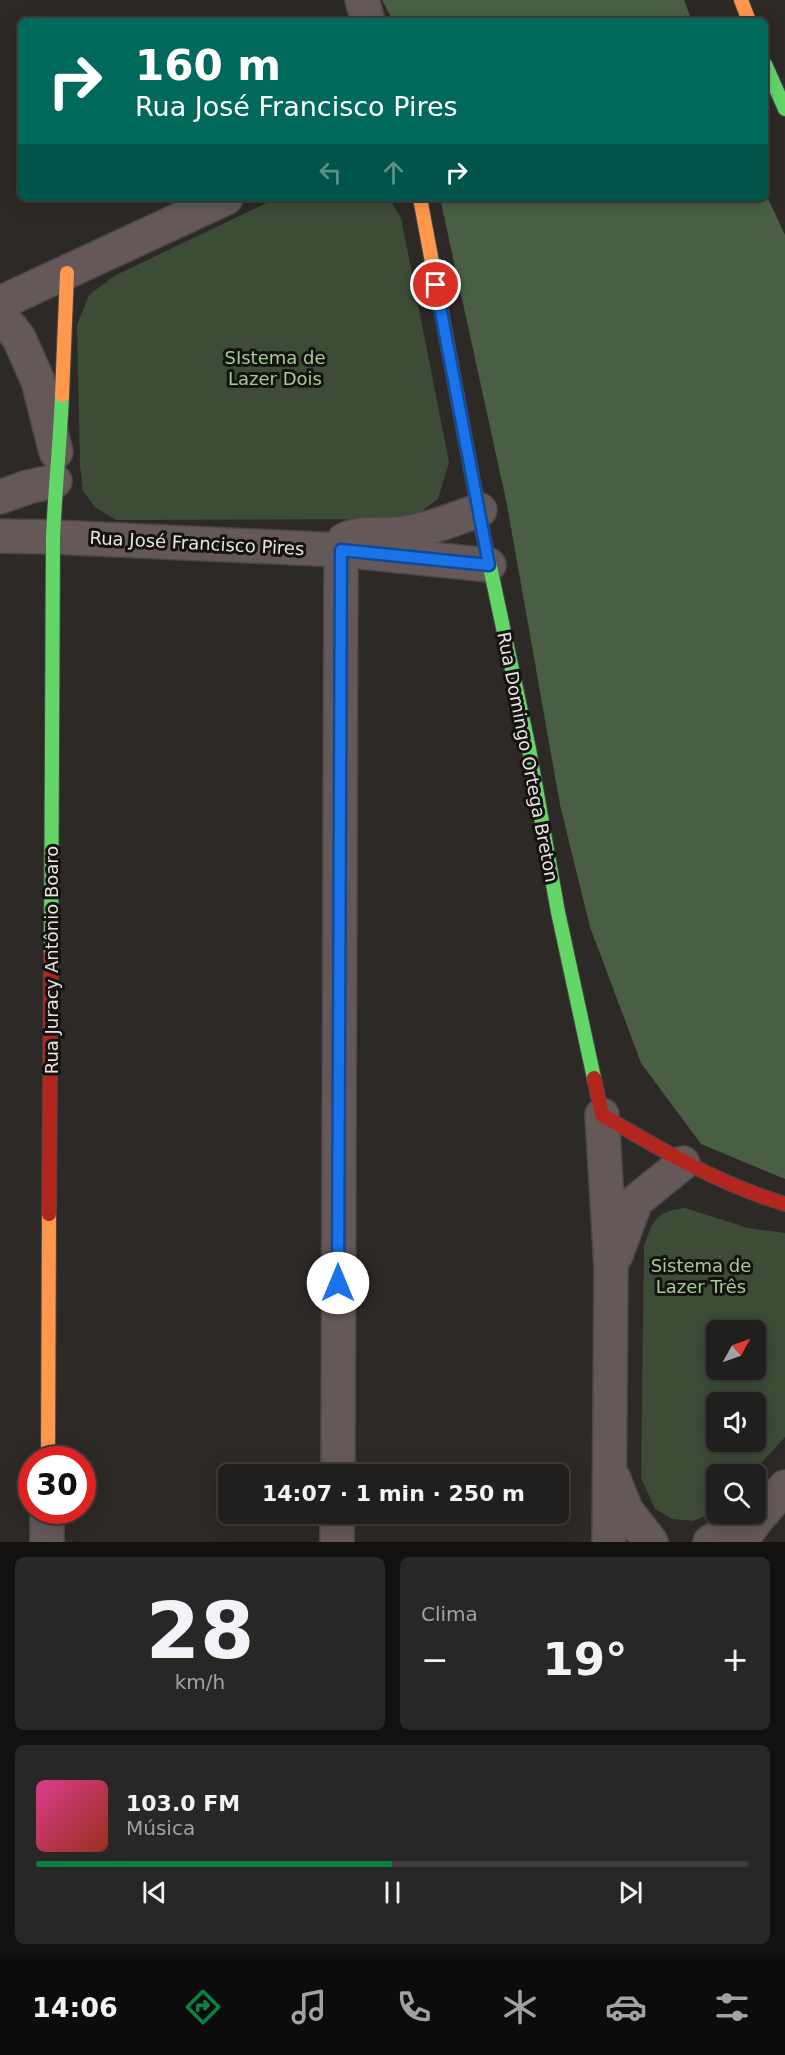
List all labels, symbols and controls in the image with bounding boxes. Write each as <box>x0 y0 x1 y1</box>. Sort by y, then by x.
text: 160 m <box>135 41 281 90</box>
icon: right <box>36 42 114 120</box>
text: Rua José Francisco Pires <box>135 91 458 122</box>
icon: left <box>314 156 347 189</box>
icon: ahead <box>377 156 410 189</box>
icon: right <box>440 156 473 189</box>
pin <box>410 259 461 310</box>
icon: arrive <box>419 268 452 301</box>
park label: SIstema de Lazer Dois <box>224 347 326 389</box>
street label: Rua José Francisco Pires <box>89 527 305 559</box>
street label: Rua Domingo Ortega Breton <box>493 630 563 884</box>
street label: Rua Juracy Antônio Boaro <box>41 846 62 1074</box>
position arrow <box>306 1251 370 1315</box>
park label: Sistema de Lazer Três <box>651 1255 751 1297</box>
north arrow <box>706 1320 766 1380</box>
map controls <box>706 1320 766 1524</box>
button: sound <box>706 1392 766 1452</box>
speed limit sign: 30 <box>18 1446 96 1524</box>
button: search <box>706 1464 766 1524</box>
text: 14:07 · 1 min · 250 m <box>262 1481 525 1506</box>
text: 28 <box>146 1586 254 1676</box>
text: Clima <box>421 1602 478 1626</box>
text: 19° <box>542 1633 628 1686</box>
text: − <box>421 1640 449 1679</box>
text: + <box>721 1640 749 1679</box>
text: km/h <box>175 1670 225 1694</box>
text: 103.0 FM <box>126 1791 240 1816</box>
text: Música <box>126 1816 195 1840</box>
icon: previous <box>138 1876 171 1909</box>
icon: pause <box>376 1876 409 1909</box>
icon: next <box>614 1876 647 1909</box>
icon: directions <box>182 1986 224 2028</box>
icon: music <box>288 1986 330 2028</box>
icon: phone <box>393 1986 435 2028</box>
icon: climate <box>499 1986 541 2028</box>
icon: car <box>605 1986 647 2028</box>
icon: filters <box>711 1986 753 2028</box>
text: 14:06 <box>32 1992 118 2023</box>

